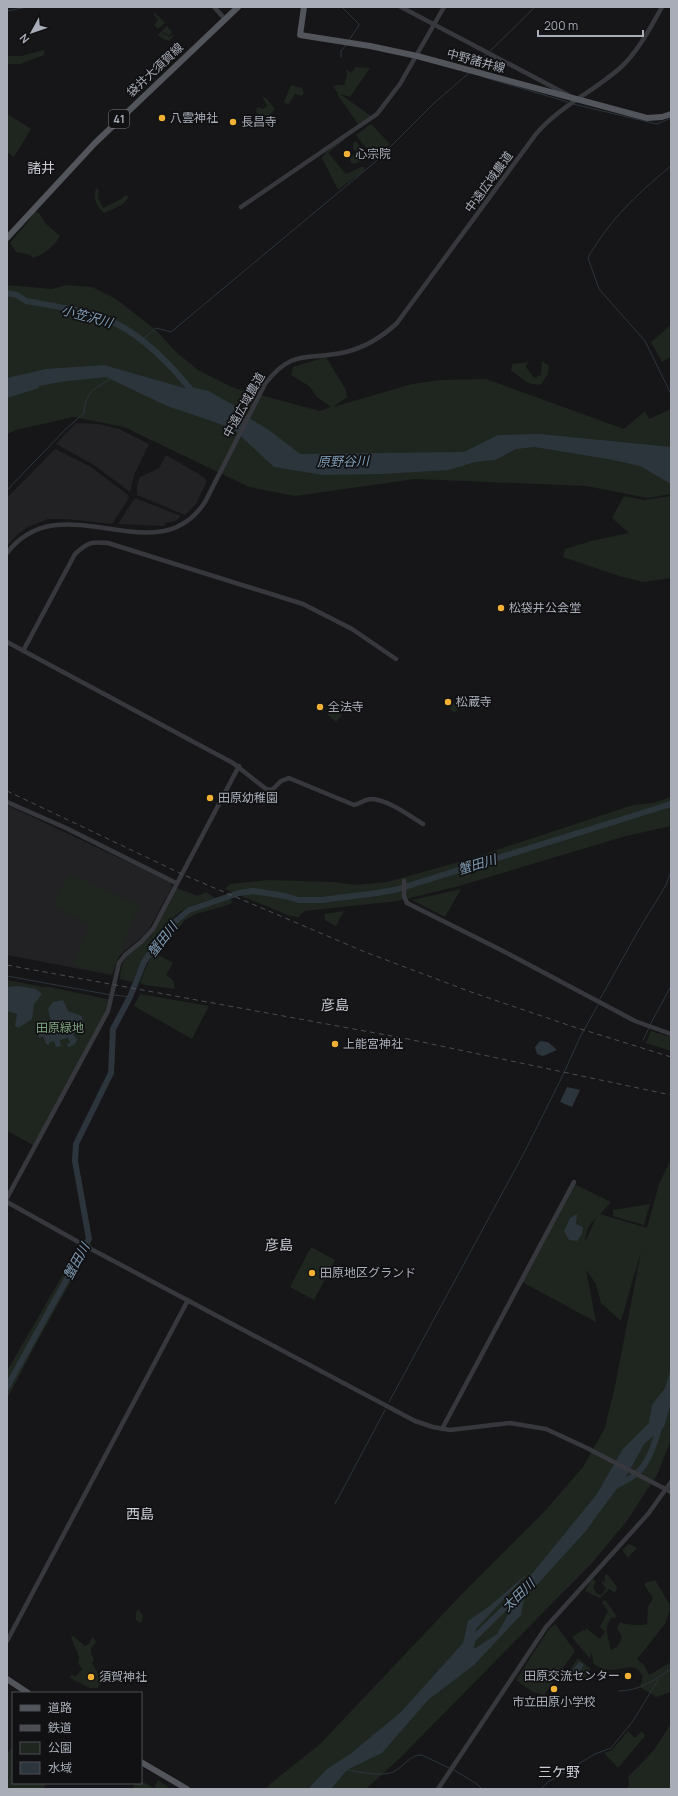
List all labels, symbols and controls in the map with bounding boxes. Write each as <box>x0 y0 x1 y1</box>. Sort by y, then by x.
north arrow <box>12 12 52 52</box>
scale bar <box>538 12 643 38</box>
text: 200 m <box>544 17 578 34</box>
text: N <box>16 31 32 47</box>
street label: 袋井大須賀線 <box>122 39 187 101</box>
street label: 中野諸井線 <box>445 45 507 76</box>
place label: 八雲神社 <box>170 109 218 126</box>
road number: 41 <box>109 110 129 128</box>
marker: 八雲神社 <box>157 113 167 123</box>
place label: 長昌寺 <box>241 113 277 130</box>
marker: 長昌寺 <box>228 117 238 127</box>
place label: 心宗院 <box>355 145 391 162</box>
street label: 中遠広域農道 <box>461 148 517 216</box>
marker: 心宗院 <box>342 149 352 159</box>
district label: 諸井 <box>27 158 55 177</box>
water label: 小笠沢川 <box>60 301 116 332</box>
street label: 中遠広域農道 <box>219 369 268 440</box>
water label: 原野谷川 <box>317 452 371 470</box>
place label: 松袋井公会堂 <box>509 599 581 616</box>
marker: 松袋井公会堂 <box>496 603 506 613</box>
place label: 松蔵寺 <box>456 693 492 710</box>
marker: 松蔵寺 <box>443 697 453 707</box>
place label: 全法寺 <box>328 698 364 715</box>
marker: 全法寺 <box>315 702 325 712</box>
place label: 田原幼稚園 <box>218 789 278 806</box>
marker: 田原幼稚園 <box>205 793 215 803</box>
water label: 蟹田川 <box>456 849 500 878</box>
water label: 蟹田川 <box>143 917 182 960</box>
district label: 彦島 <box>321 995 349 1014</box>
park label: 田原緑地 <box>36 1019 84 1036</box>
place label: 上能宮神社 <box>343 1035 403 1052</box>
marker: 上能宮神社 <box>330 1039 340 1049</box>
district label: 彦島 <box>265 1235 293 1254</box>
water label: 蟹田川 <box>59 1238 94 1282</box>
place label: 田原地区グランド <box>320 1264 416 1281</box>
marker: 田原地区グランド <box>307 1268 317 1278</box>
district label: 西島 <box>126 1504 154 1523</box>
water label: 太田川 <box>498 1574 540 1615</box>
place label: 田原交流センター <box>524 1667 620 1684</box>
place label: 須賀神社 <box>99 1668 147 1685</box>
marker: 田原交流センター <box>623 1671 633 1681</box>
marker: 須賀神社 <box>86 1672 96 1682</box>
marker: 市立田原小学校 <box>549 1684 559 1694</box>
legend <box>12 1692 142 1784</box>
place label: 市立田原小学校 <box>512 1693 596 1710</box>
text: 道路 <box>48 1699 72 1716</box>
text: 鉄道 <box>48 1719 72 1736</box>
text: 公園 <box>48 1739 72 1756</box>
text: 水域 <box>48 1759 72 1776</box>
district label: 三ケ野 <box>538 1762 580 1781</box>

